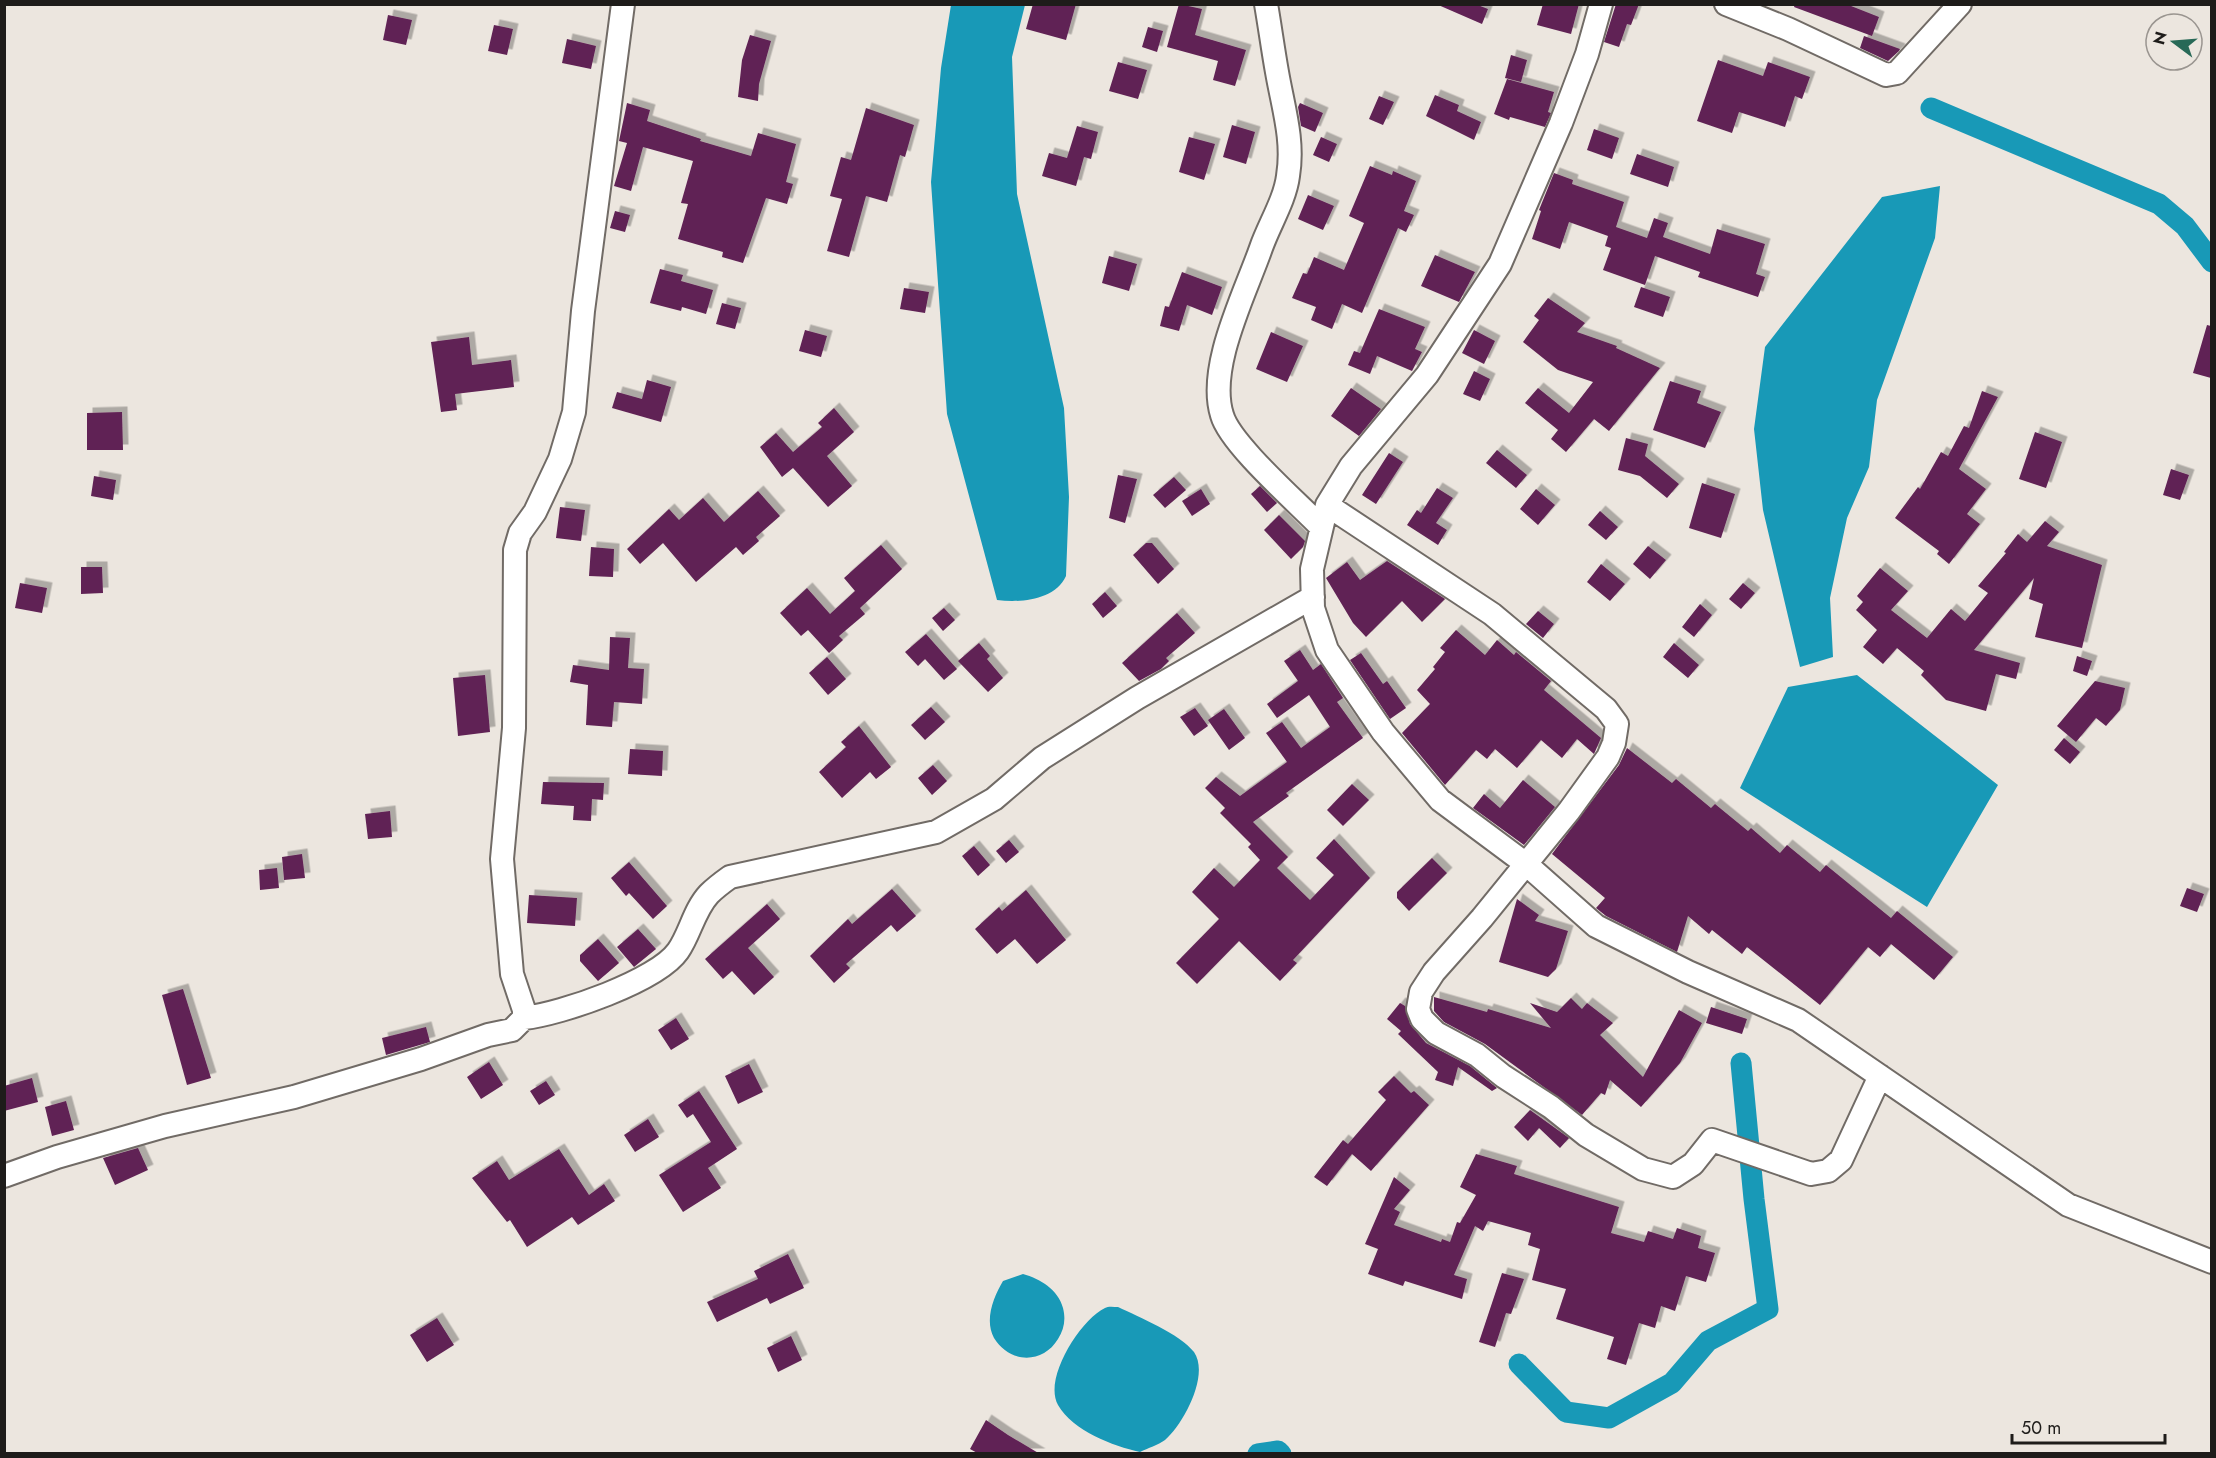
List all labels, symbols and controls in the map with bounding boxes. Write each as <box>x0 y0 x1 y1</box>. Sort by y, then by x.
north arrow <box>2144 12 2204 72</box>
text: N <box>2147 29 2173 47</box>
scale bar <box>2012 1407 2165 1445</box>
text: 50 m <box>2021 1415 2061 1441</box>

